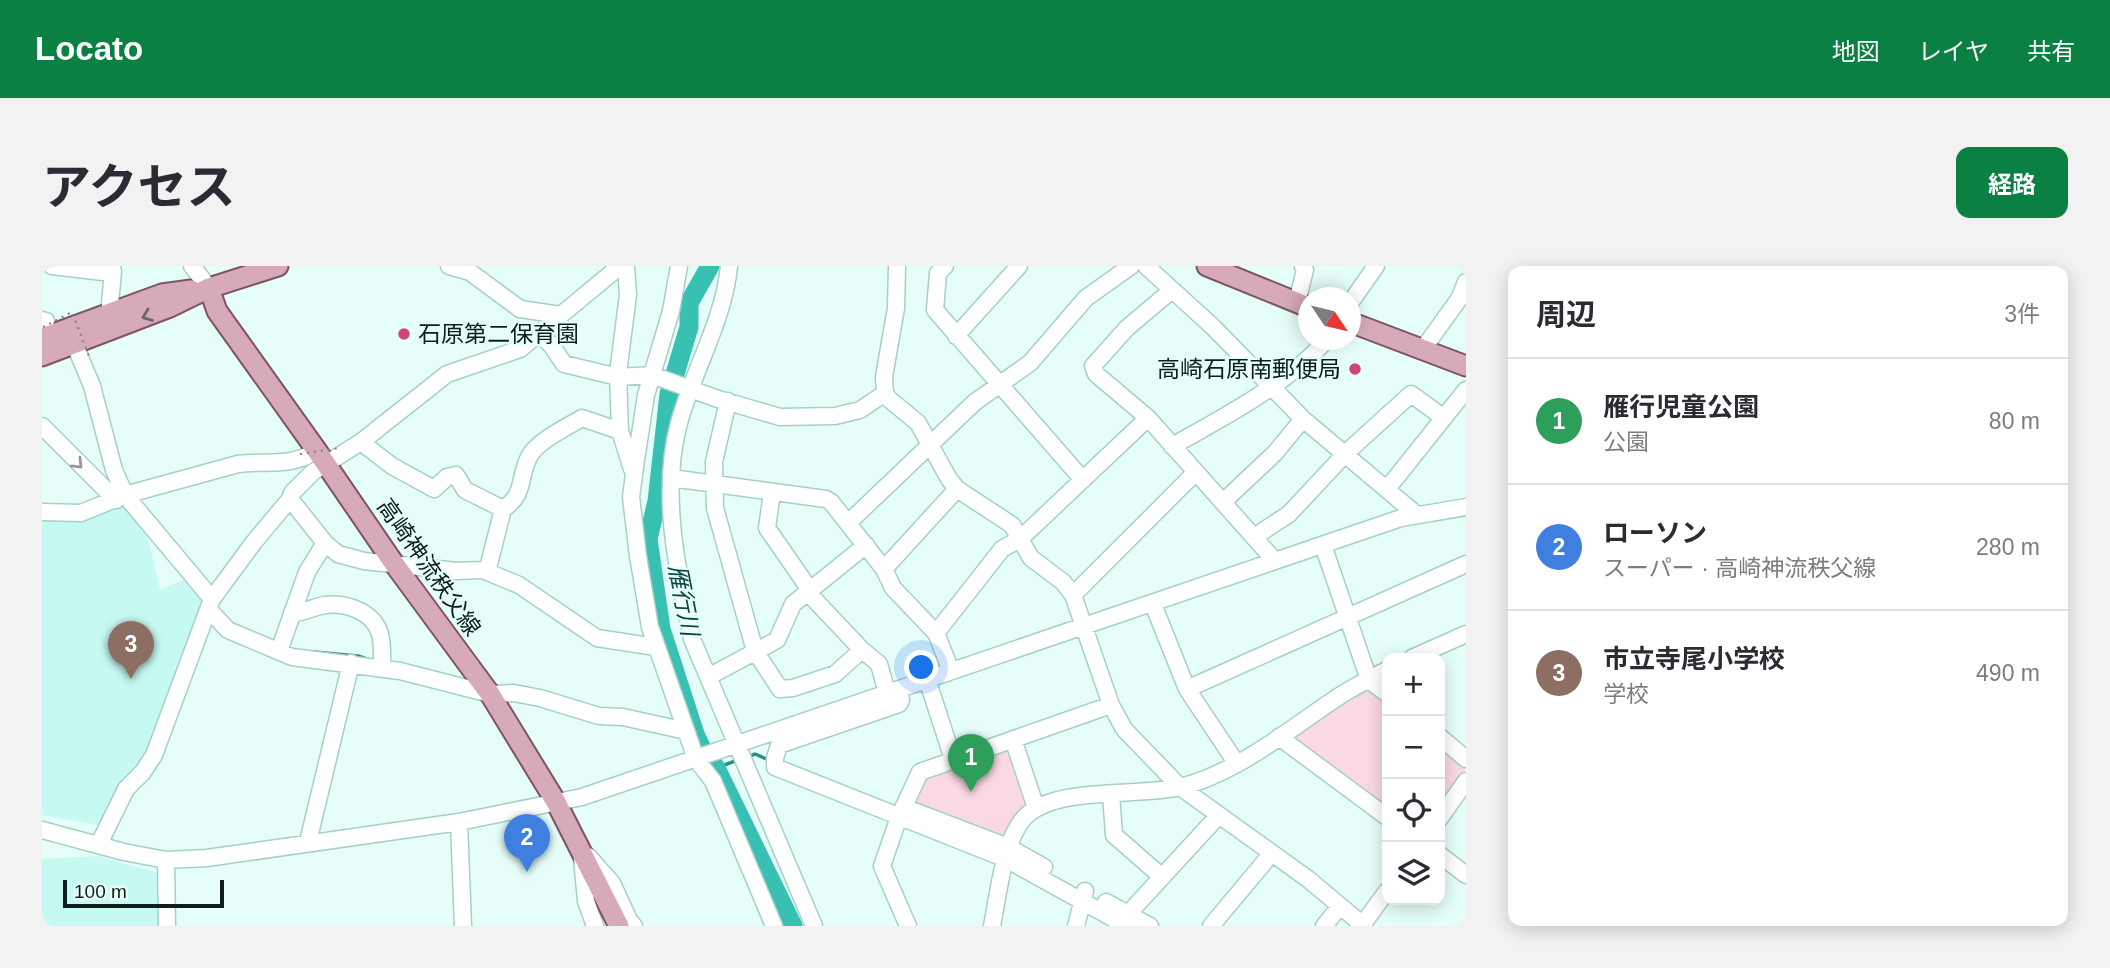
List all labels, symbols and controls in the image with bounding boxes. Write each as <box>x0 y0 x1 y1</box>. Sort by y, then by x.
text: Locato <box>35 30 143 67</box>
text: 地図 <box>1832 38 1880 65</box>
text: レイヤ <box>1918 38 1989 65</box>
text: 共有 <box>2027 38 2075 65</box>
button: 経路 <box>1956 147 2068 218</box>
text: アクセス <box>42 160 236 214</box>
north arrow <box>1298 287 1361 350</box>
text: 周辺 <box>1536 298 1596 331</box>
text: 3件 <box>2004 301 2040 327</box>
one-way arrow <box>142 307 154 321</box>
place label: 石原第二保育園 <box>418 321 579 347</box>
marker: 石原第二保育園 <box>396 326 412 342</box>
place label: 高崎石原南郵便局 <box>1157 356 1341 382</box>
marker: 高崎石原南郵便局 <box>1347 361 1363 377</box>
text: 雁行児童公園 <box>1603 392 1759 422</box>
text: 1 <box>1553 408 1565 434</box>
text: 80 m <box>1989 408 2040 434</box>
text: 公園 <box>1603 429 1649 455</box>
one-way arrow <box>70 455 83 468</box>
street label: 高崎神流秩父線 <box>372 494 486 640</box>
text: ローソン <box>1603 518 1707 548</box>
text: 2 <box>1553 534 1565 560</box>
text: 280 m <box>1976 534 2040 560</box>
text: スーパー · 高崎神流秩父線 <box>1603 555 1876 581</box>
water label: 雁行川 <box>664 562 705 641</box>
pin: 3 <box>108 621 154 679</box>
text: 市立寺尾小学校 <box>1603 644 1785 674</box>
your location <box>904 650 938 684</box>
map controls <box>1382 653 1445 905</box>
button: + <box>1382 653 1445 716</box>
text: 3 <box>1553 660 1565 686</box>
text: 490 m <box>1976 660 2040 686</box>
text: 学校 <box>1603 681 1649 707</box>
button: − <box>1382 716 1445 779</box>
pin: 1 <box>948 734 994 792</box>
button: locate <box>1382 779 1445 842</box>
pin: 2 <box>504 814 550 872</box>
button: layers <box>1382 842 1445 905</box>
scale bar <box>63 877 224 909</box>
text: 100 m <box>74 881 127 902</box>

